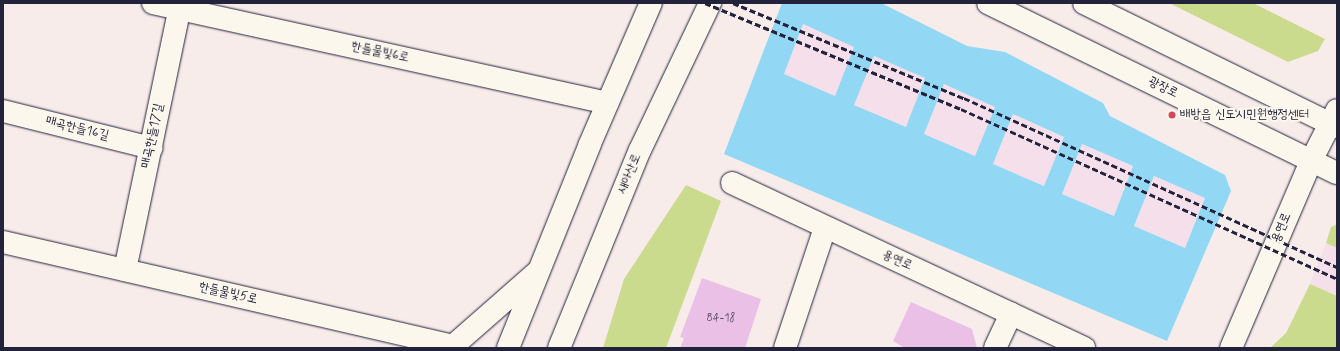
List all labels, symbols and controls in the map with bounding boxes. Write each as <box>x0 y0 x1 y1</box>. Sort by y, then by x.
street label: 한들물빛6로 <box>350 39 410 67</box>
street label: 광장로 <box>1145 74 1181 102</box>
street label: 매곡한들17길 <box>139 102 167 170</box>
place label: 배방읍 신도시민원행정센터 <box>1180 107 1309 123</box>
marker: 배방읍 신도시민원행정센터 <box>1167 110 1177 120</box>
street label: 매곡한들16길 <box>44 114 110 144</box>
street label: 새아산로 <box>615 152 645 196</box>
street label: 용연로 <box>1269 211 1295 245</box>
street label: 용연로 <box>879 247 915 275</box>
street label: 한들물빛5로 <box>197 280 259 308</box>
house number: 84-18 <box>707 311 735 325</box>

